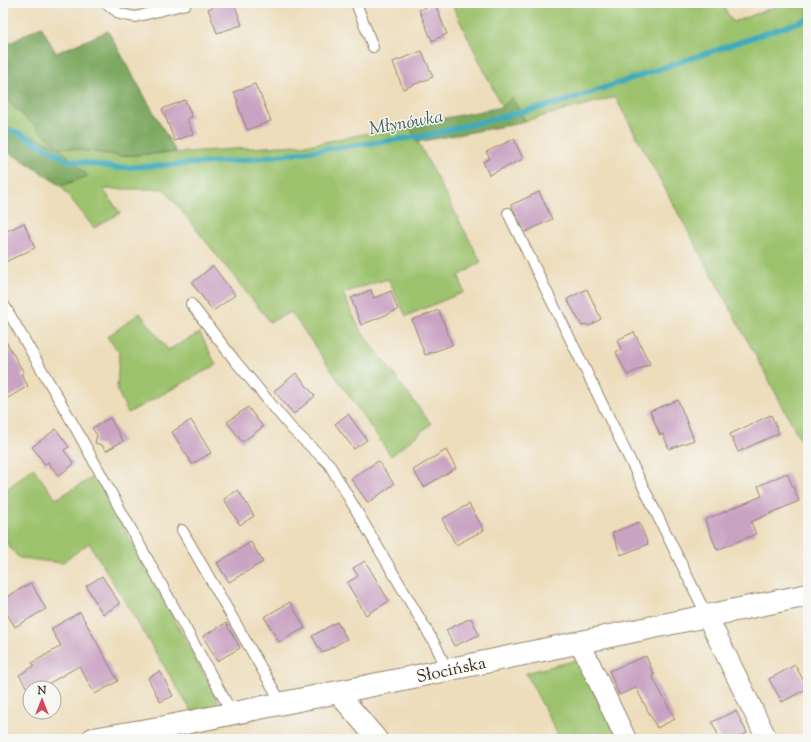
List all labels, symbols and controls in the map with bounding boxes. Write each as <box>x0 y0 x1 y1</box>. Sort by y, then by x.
water label: Młynówka <box>367 105 446 143</box>
street label: Słocińska <box>415 652 488 690</box>
north arrow <box>22 680 62 720</box>
text: N <box>37 683 47 699</box>

